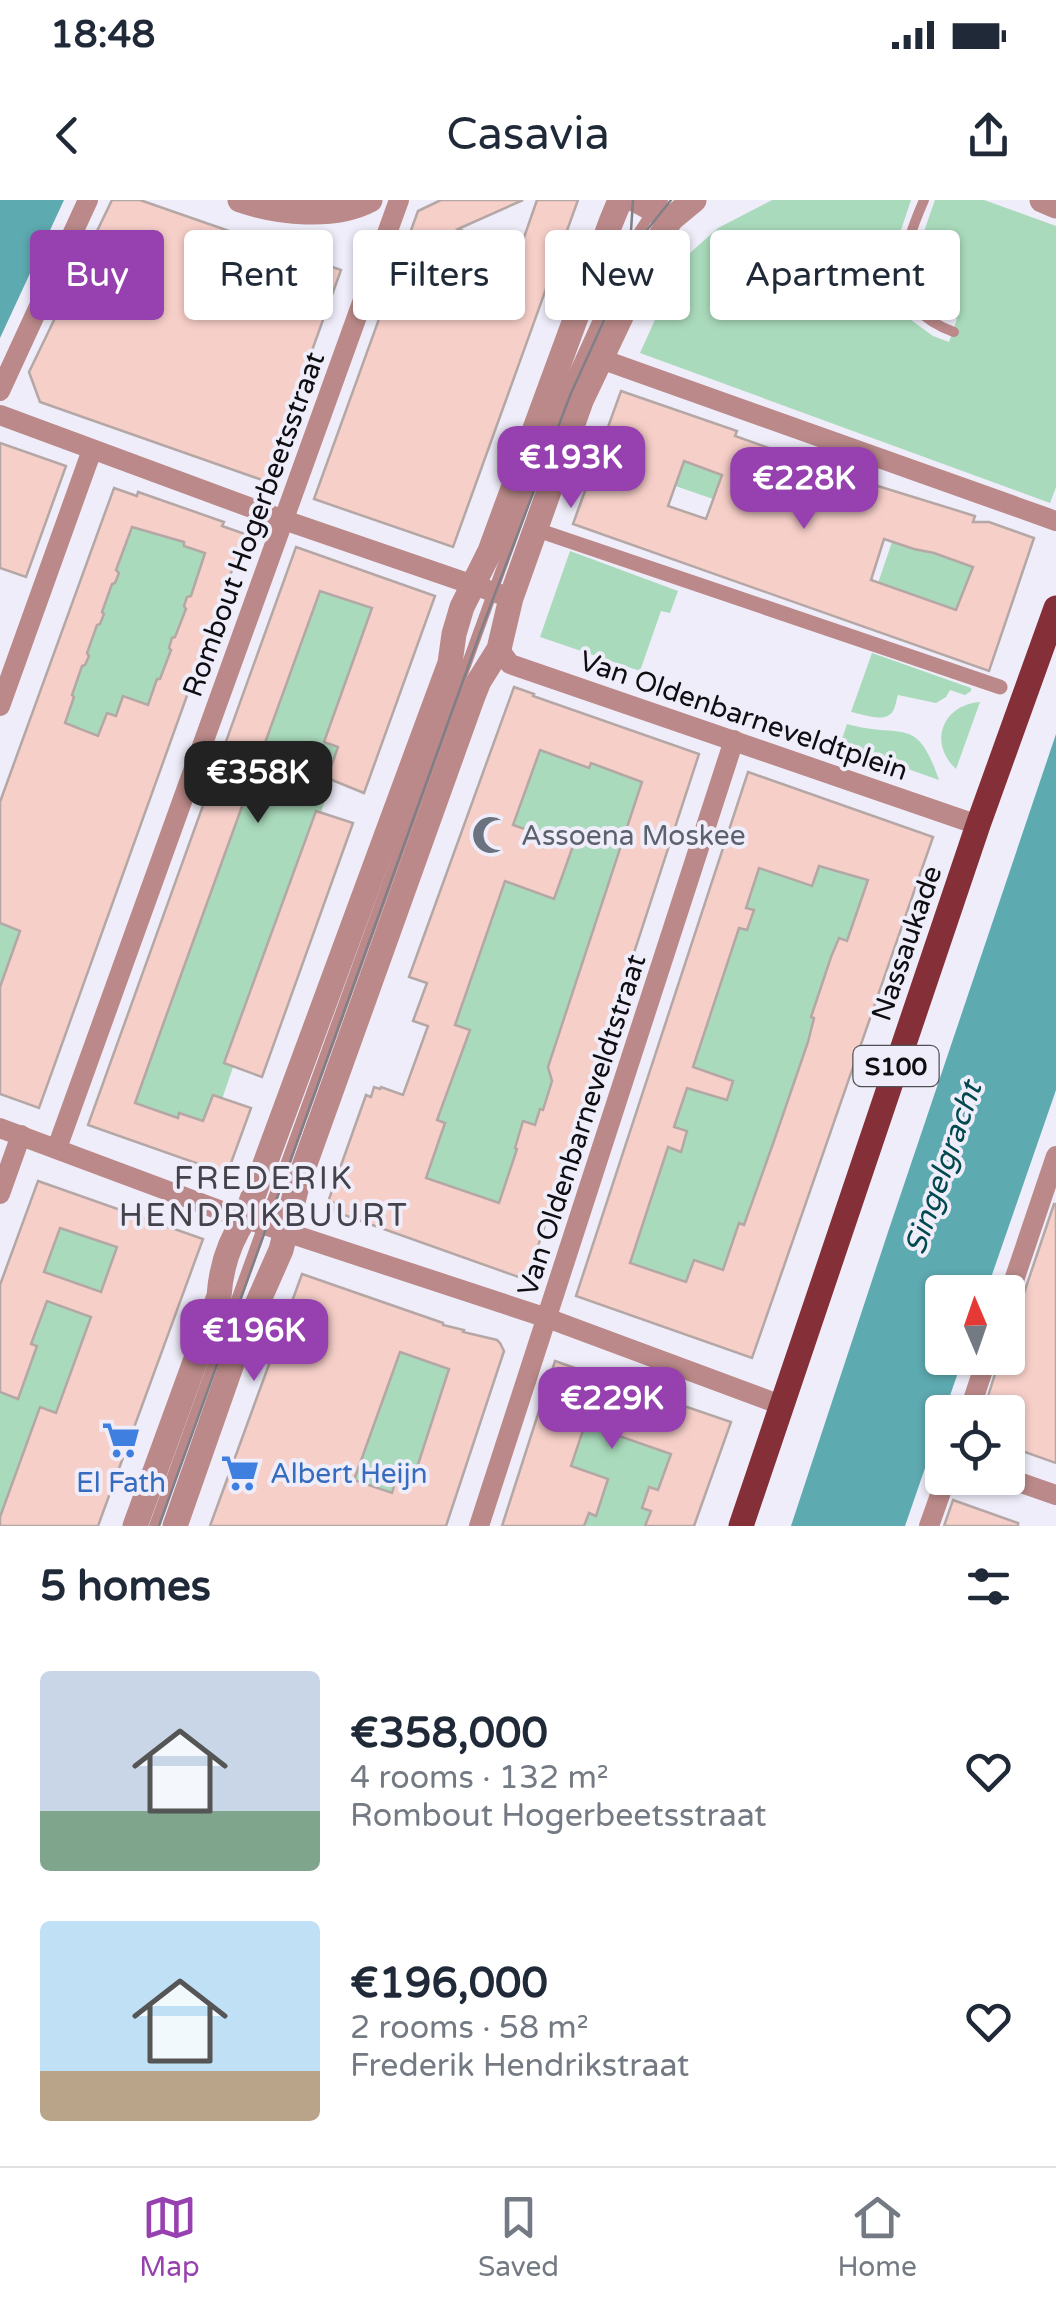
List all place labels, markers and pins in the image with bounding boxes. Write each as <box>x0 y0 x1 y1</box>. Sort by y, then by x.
pin: €193K <box>501 426 641 511</box>
pin: €228K <box>734 447 874 532</box>
pin: €358K <box>188 741 328 826</box>
mosque icon: Assoena Moskee <box>470 814 512 856</box>
place label: Assoena Moskee <box>521 819 746 853</box>
pin: €196K <box>184 1299 324 1384</box>
pin: €229K <box>542 1367 682 1452</box>
supermarket icon: El Fath <box>100 1419 142 1461</box>
supermarket icon: Albert Heijn <box>219 1452 261 1494</box>
place label: Albert Heijn <box>270 1457 428 1491</box>
place label: El Fath <box>76 1466 166 1500</box>

